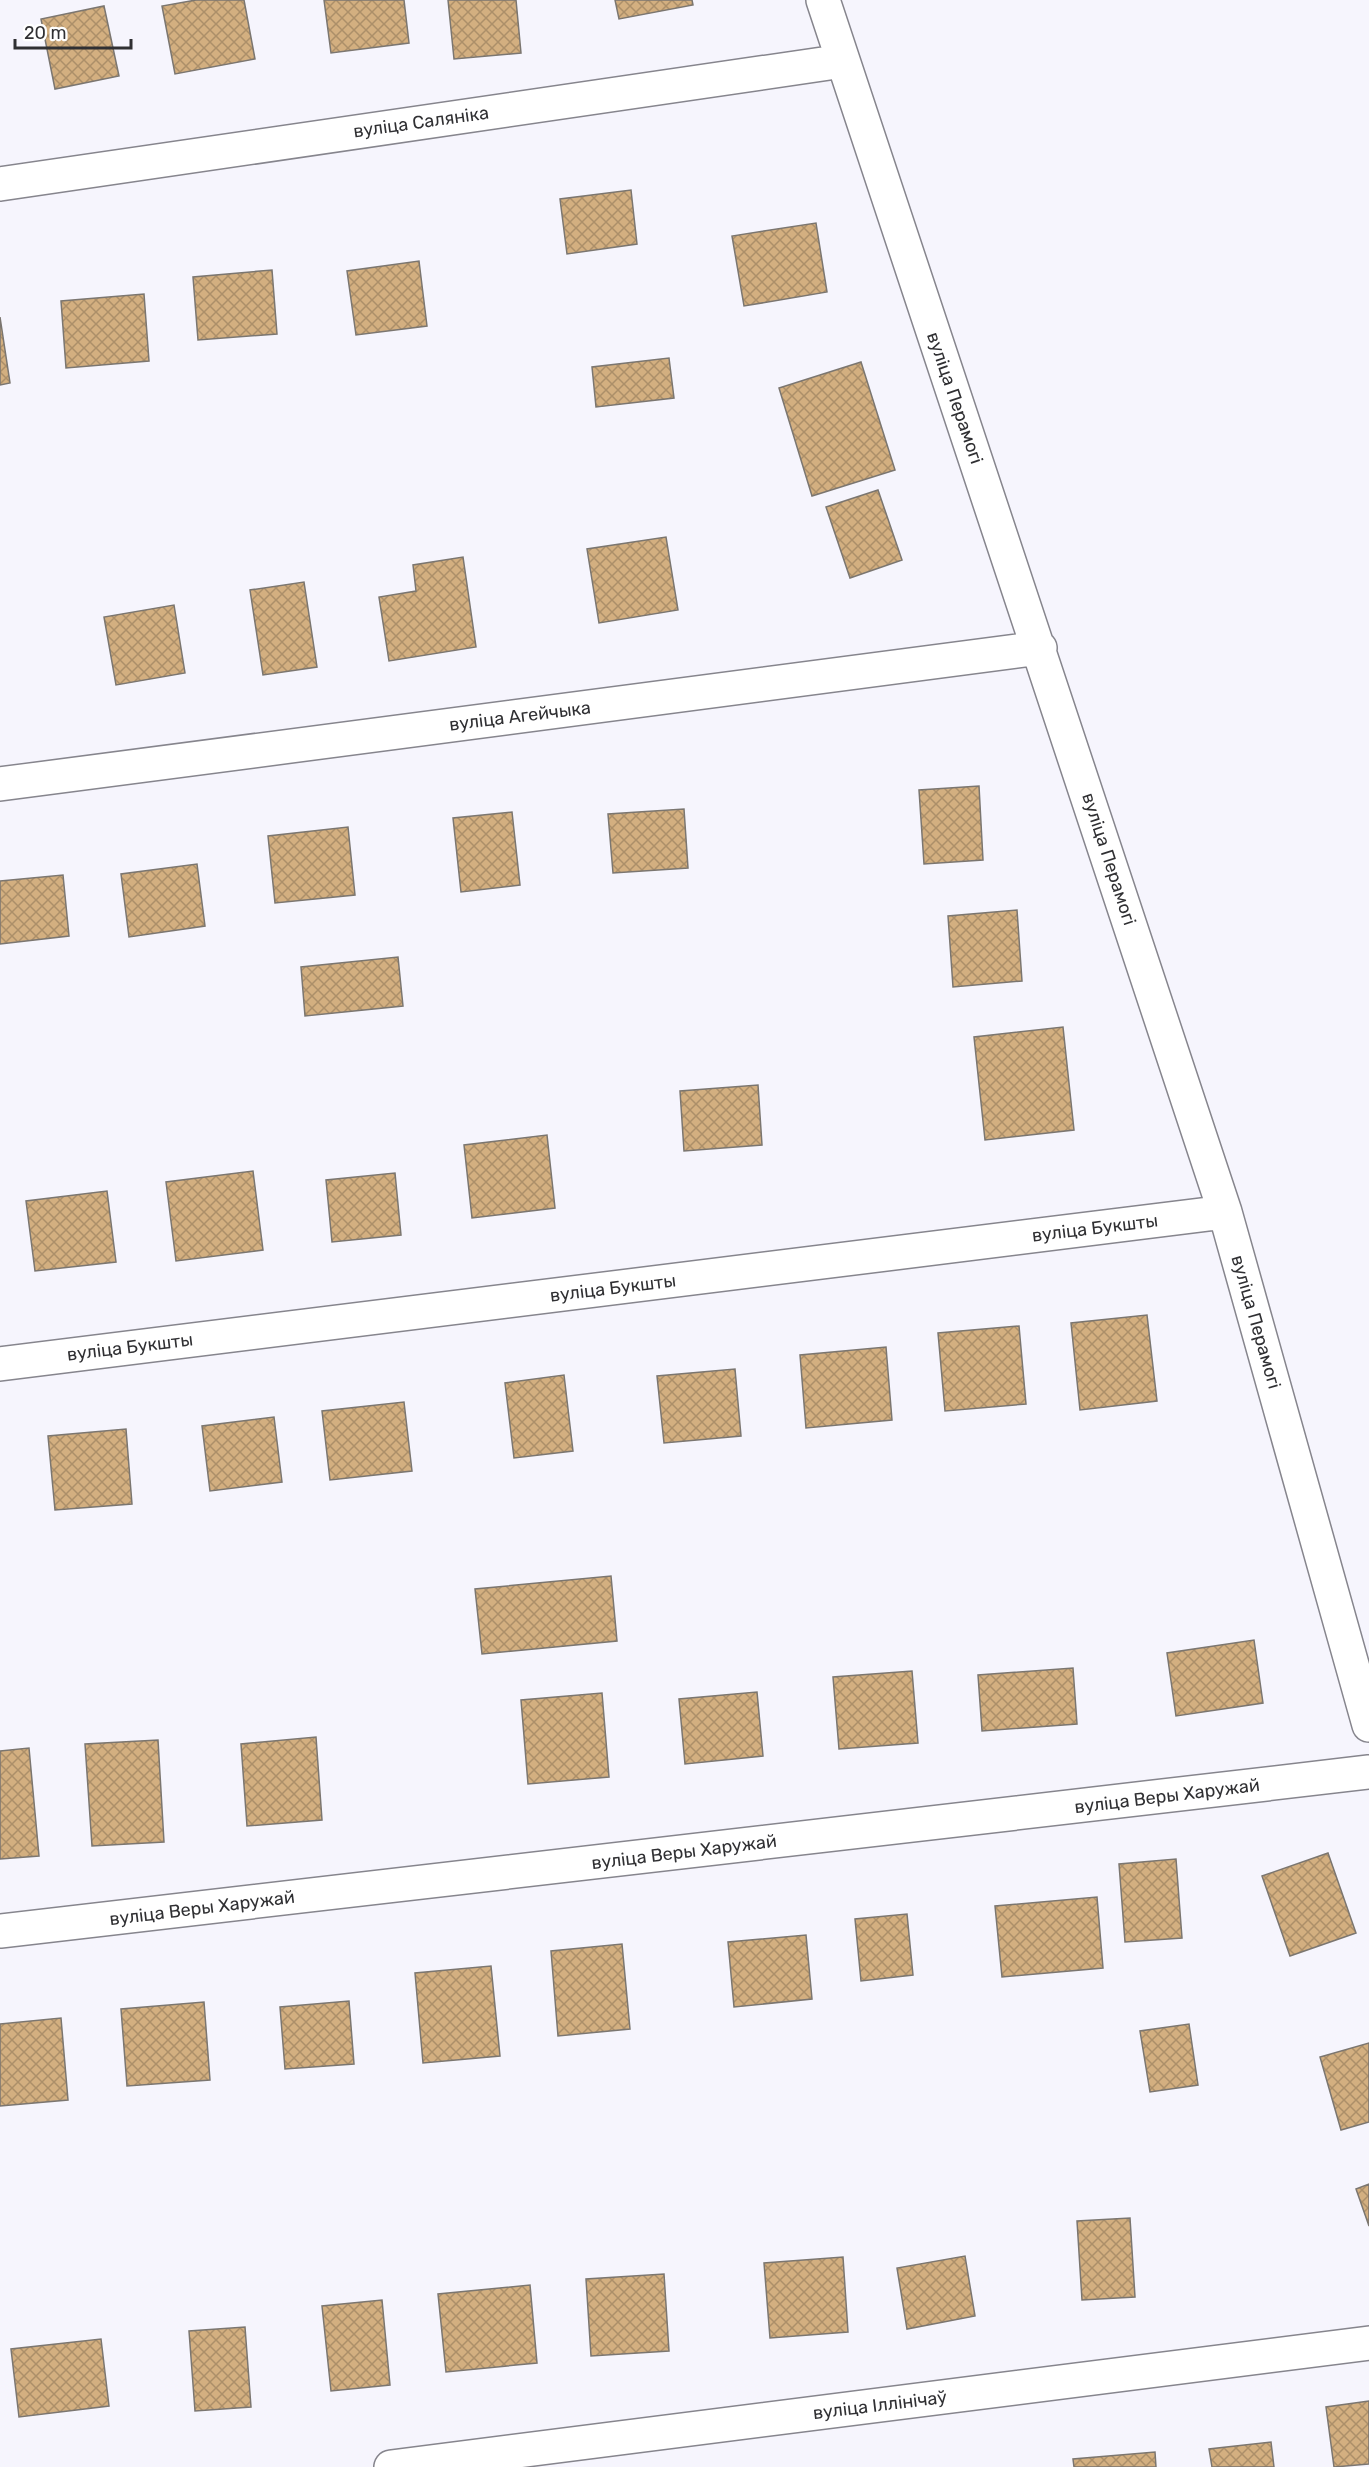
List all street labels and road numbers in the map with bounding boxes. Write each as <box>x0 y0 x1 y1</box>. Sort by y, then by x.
street label: вуліца Саляніка <box>352 102 490 142</box>
street label: вуліца Перамогі <box>922 329 988 467</box>
street label: вуліца Агейчыка <box>448 696 592 736</box>
street label: вуліца Перамогі <box>1077 790 1141 928</box>
street label: вуліца Букшты <box>1031 1209 1159 1247</box>
street label: вуліца Перамогі <box>1226 1253 1286 1391</box>
street label: вуліца Букшты <box>549 1269 677 1307</box>
street label: вуліца Букшты <box>66 1328 194 1366</box>
street label: вуліца Веры Харужай <box>1073 1774 1261 1818</box>
street label: вуліца Веры Харужай <box>590 1830 778 1874</box>
street label: вуліца Веры Харужай <box>108 1886 296 1930</box>
street label: вуліца Іллінічаў <box>812 2386 948 2424</box>

